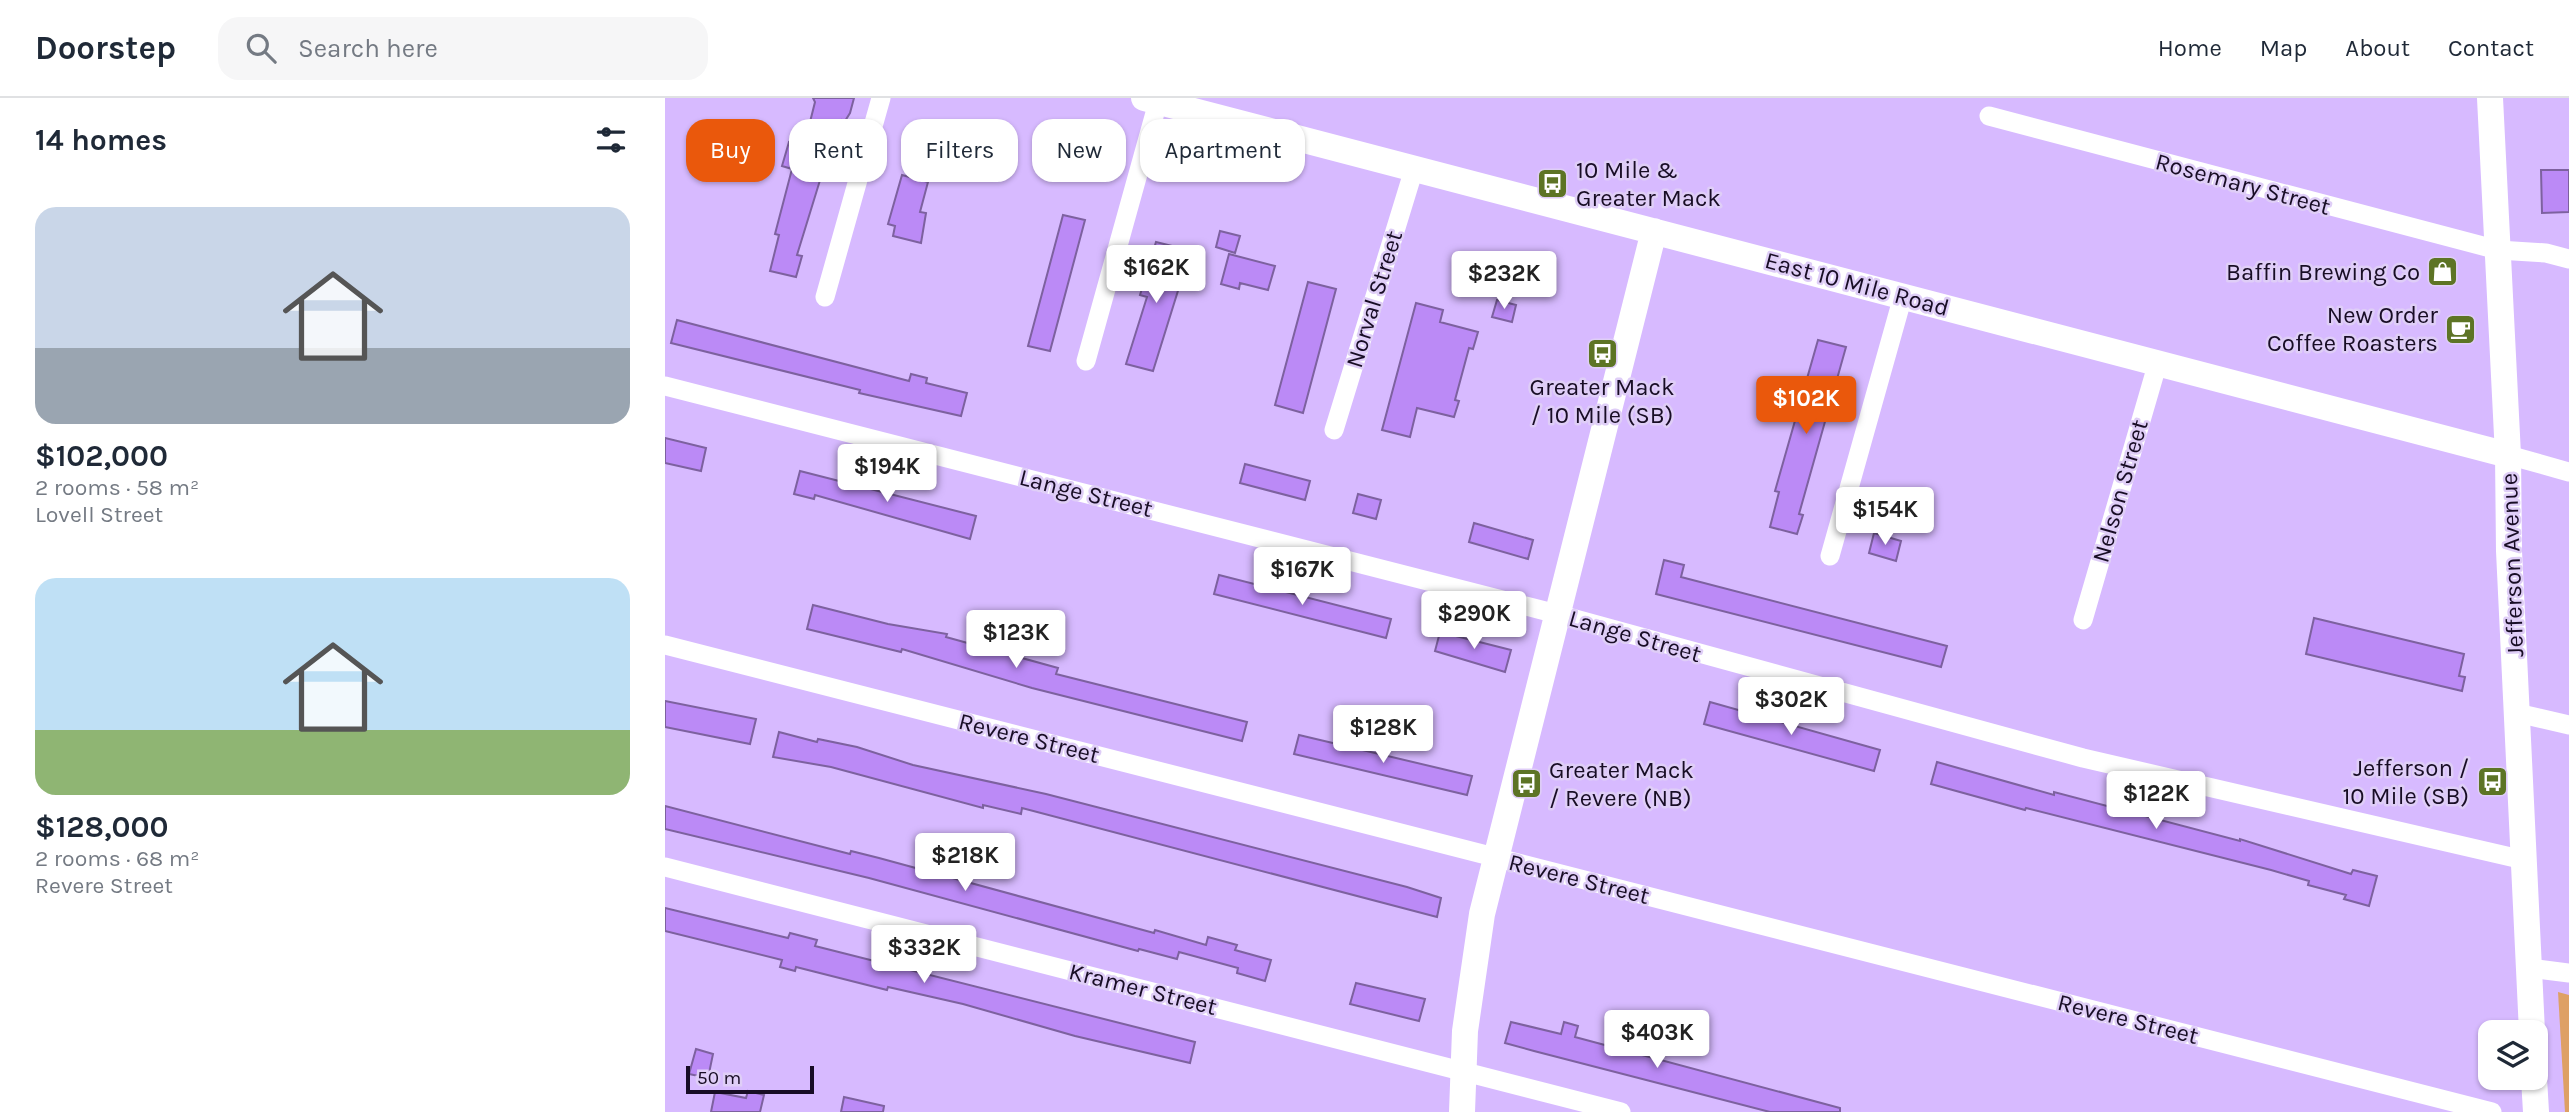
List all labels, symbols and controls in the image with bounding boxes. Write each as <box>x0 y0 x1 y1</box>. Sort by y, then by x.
search box <box>218 17 708 80</box>
text: Doorstep <box>35 29 176 67</box>
icon: search <box>242 29 280 67</box>
text: Search here <box>298 33 438 64</box>
text: Home <box>2158 34 2222 62</box>
text: Map <box>2260 34 2307 62</box>
text: About <box>2345 34 2410 62</box>
text: Contact <box>2448 34 2534 62</box>
chip: Buy <box>686 119 775 182</box>
chip: Rent <box>789 119 887 182</box>
chip: Filters <box>901 119 1018 182</box>
chip: New <box>1032 119 1126 182</box>
chip: Apartment <box>1140 119 1305 182</box>
icon: filters <box>592 121 630 159</box>
text: 14 homes <box>35 122 167 158</box>
street label: Rosemary Street <box>2153 147 2333 221</box>
place label: 10 Mile & Greater Mack <box>1576 156 1721 212</box>
bus stop icon: 10 Mile & Greater Mack <box>1536 167 1570 201</box>
street label: Norval Street <box>1340 227 1408 371</box>
pin: $162K <box>1107 246 1205 305</box>
street label: East 10 Mile Road <box>1762 246 1952 322</box>
pin: $232K <box>1455 252 1553 311</box>
icon: home <box>270 253 396 379</box>
text: $162K <box>1123 254 1189 281</box>
shop icon: Baffin Brewing Co <box>2426 255 2460 289</box>
place label: Baffin Brewing Co <box>2226 258 2420 286</box>
text: $232K <box>1467 260 1541 287</box>
place label: New Order Coffee Roasters <box>2267 301 2438 357</box>
cafe icon: New Order Coffee Roasters <box>2444 312 2478 346</box>
bus stop icon: Greater Mack / 10 Mile (SB) <box>1585 336 1619 370</box>
place label: Greater Mack / 10 Mile (SB) <box>1530 373 1674 429</box>
pin: $102K <box>1757 376 1855 436</box>
text: $102K <box>1772 385 1840 412</box>
street label: Nelson Street <box>2086 416 2154 566</box>
text: $102,000 <box>35 438 168 474</box>
pin: $194K <box>838 444 936 504</box>
text: $194K <box>854 453 920 480</box>
street label: Lange Street <box>1016 463 1156 523</box>
street label: Jefferson Avenue <box>2495 472 2529 658</box>
text: 2 rooms · 58 m² <box>35 474 199 501</box>
pin: $154K <box>1836 488 1934 547</box>
text: $154K <box>1852 496 1918 523</box>
text: Lovell Street <box>35 501 163 528</box>
pin: $167K <box>1253 547 1351 607</box>
text: $167K <box>1270 556 1334 583</box>
pin: $290K <box>1425 592 1523 651</box>
text: $290K <box>1437 600 1511 627</box>
street label: Lange Street <box>1566 604 1704 668</box>
pin: $123K <box>967 610 1065 670</box>
text: $123K <box>982 619 1050 646</box>
icon: home <box>270 624 396 750</box>
pin: $302K <box>1742 678 1840 737</box>
text: $302K <box>1754 686 1828 713</box>
pin: $128K <box>1334 706 1432 765</box>
street label: Revere Street <box>956 707 1102 769</box>
text: $128K <box>1349 714 1417 741</box>
place label: Jefferson / 10 Mile (SB) <box>2342 754 2469 810</box>
place label: Greater Mack / Revere (NB) <box>1549 756 1694 812</box>
bus stop icon: Jefferson / 10 Mile (SB) <box>2475 765 2509 799</box>
bus stop icon: Greater Mack / Revere (NB) <box>1509 767 1543 801</box>
pin: $122K <box>2107 772 2205 831</box>
text: $122K <box>2123 780 2189 807</box>
text: $128,000 <box>35 809 168 845</box>
pin: $218K <box>916 834 1014 893</box>
text: $218K <box>931 842 999 869</box>
text: 2 rooms · 68 m² <box>35 845 199 872</box>
street label: Revere Street <box>1506 848 1652 910</box>
text: Revere Street <box>35 872 173 899</box>
pin: $332K <box>875 926 973 985</box>
text: $332K <box>887 934 961 961</box>
street label: Kramer Street <box>1066 957 1220 1021</box>
street label: Revere Street <box>2055 988 2201 1050</box>
pin: $403K <box>1608 1010 1706 1070</box>
text: $403K <box>1620 1019 1694 1046</box>
map controls <box>2478 1020 2548 1090</box>
button: layers <box>2478 1020 2548 1090</box>
scale bar <box>686 1063 814 1095</box>
text: 50 m <box>697 1067 741 1089</box>

